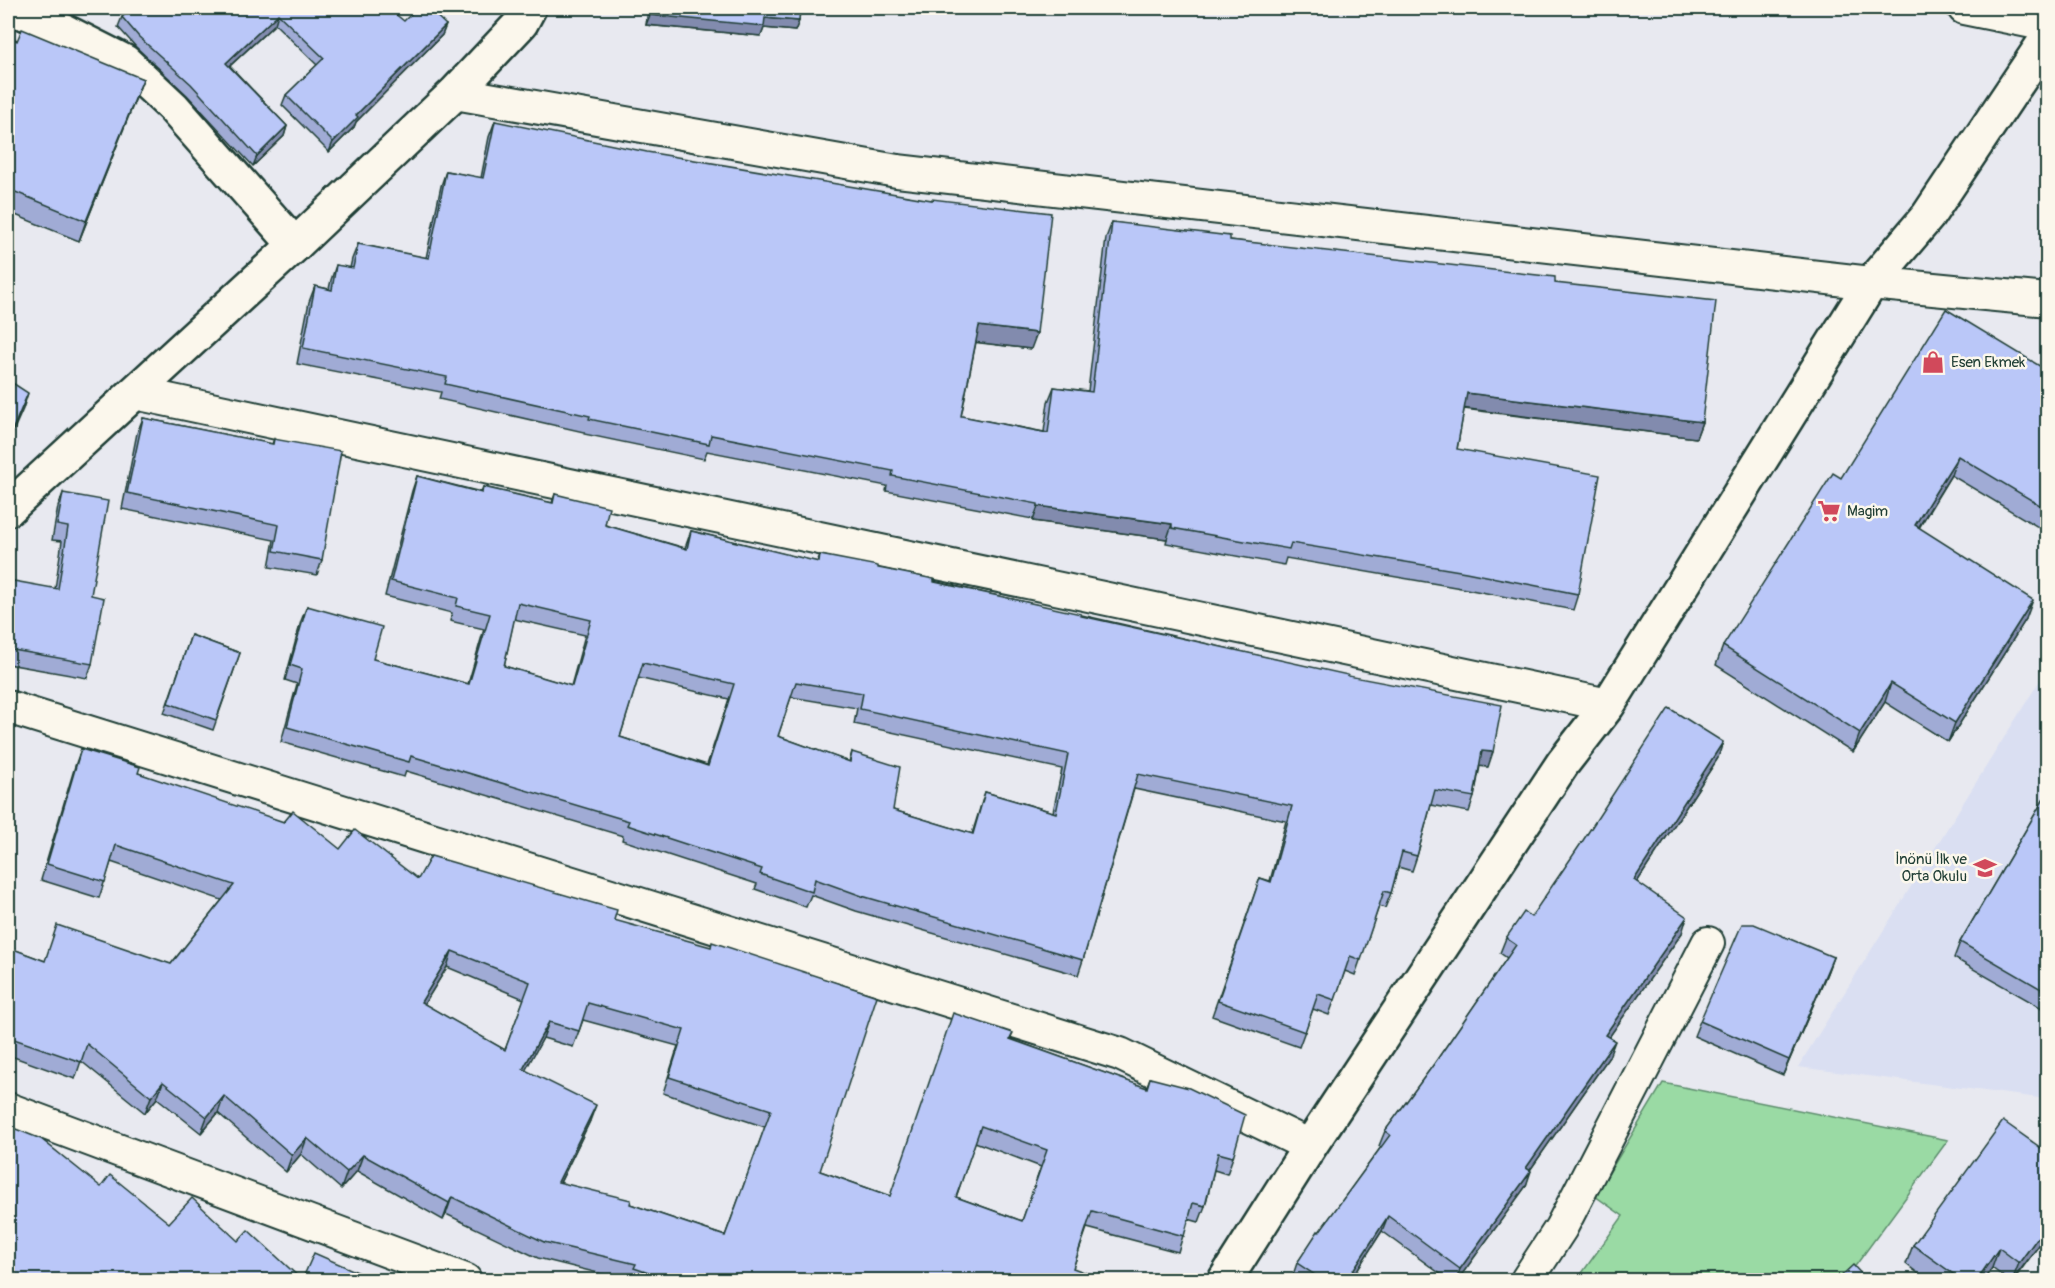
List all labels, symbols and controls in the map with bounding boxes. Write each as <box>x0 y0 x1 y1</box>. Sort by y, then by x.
shop icon: Esen Ekmek <box>1920 349 1946 375</box>
place label: Esen Ekmek <box>1951 353 2026 372</box>
supermarket icon: Magim <box>1816 498 1842 524</box>
place label: Magim <box>1847 502 1888 521</box>
place label: İnönü İlk ve Orta Okulu <box>1895 850 1968 886</box>
school or university icon: İnönü İlk ve Orta Okulu <box>1972 855 1998 881</box>

